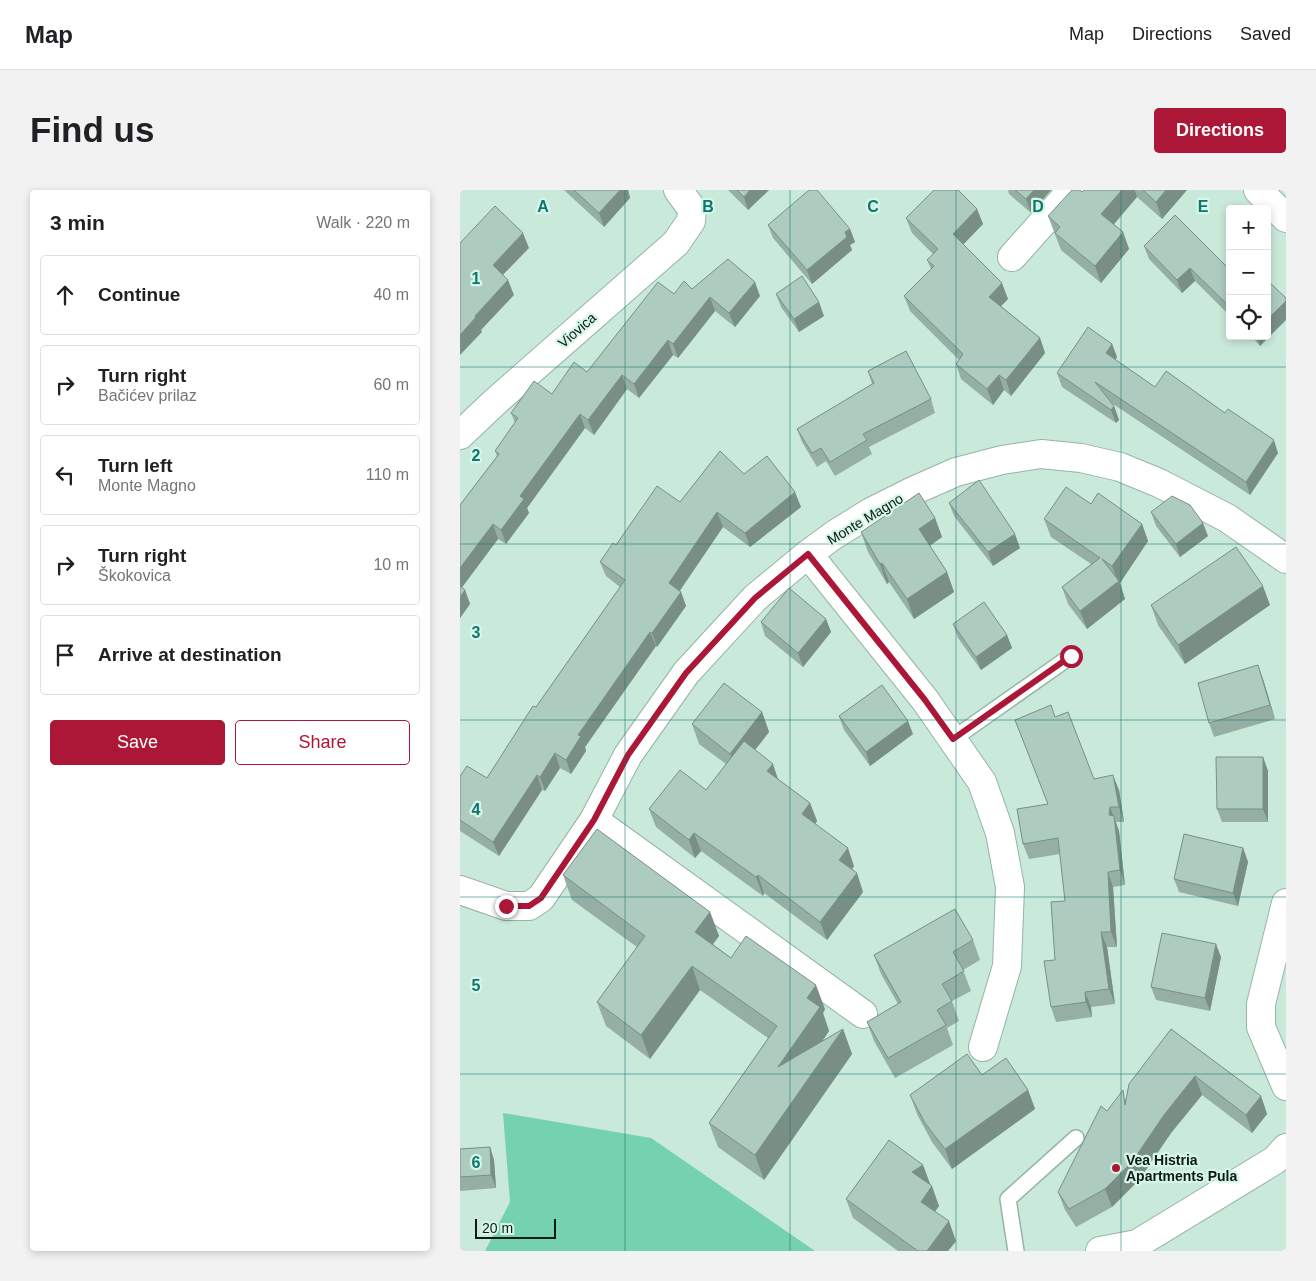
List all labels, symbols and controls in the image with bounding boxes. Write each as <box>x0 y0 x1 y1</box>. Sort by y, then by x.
text: Map <box>25 21 73 48</box>
text: Map <box>1069 24 1104 44</box>
text: Directions <box>1132 24 1212 44</box>
text: Saved <box>1240 24 1291 44</box>
button: Directions <box>1154 108 1286 153</box>
text: Find us <box>30 110 154 149</box>
text: A <box>537 198 549 215</box>
text: B <box>702 198 714 215</box>
text: C <box>867 198 879 215</box>
text: D <box>1032 198 1044 215</box>
text: E <box>1198 198 1209 215</box>
map controls <box>1226 205 1271 340</box>
button: + <box>1226 205 1271 250</box>
text: 3 min <box>50 211 105 234</box>
text: Walk · 220 m <box>316 214 410 231</box>
button: − <box>1226 250 1271 295</box>
text: 1 <box>472 270 481 287</box>
icon: ahead <box>51 281 79 309</box>
text: Continue <box>98 284 180 305</box>
text: 40 m <box>373 286 409 303</box>
button: locate <box>1226 295 1271 340</box>
street label: Viovica <box>555 309 599 351</box>
text: Turn right <box>98 365 186 386</box>
icon: right <box>51 371 79 399</box>
text: 60 m <box>373 376 409 393</box>
text: Bačićev prilaz <box>98 387 197 404</box>
text: 2 <box>472 447 481 464</box>
text: Turn left <box>98 455 173 476</box>
icon: left <box>51 461 79 489</box>
text: 110 m <box>366 466 409 483</box>
text: Monte Magno <box>98 477 196 494</box>
street label: Monte Magno <box>824 490 906 548</box>
text: Turn right <box>98 545 186 566</box>
icon: right <box>51 551 79 579</box>
text: 10 m <box>373 556 409 573</box>
text: Škokovica <box>98 567 171 584</box>
text: 3 <box>472 624 481 641</box>
icon: arrive <box>51 641 79 669</box>
text: Arrive at destination <box>98 644 282 665</box>
route start <box>1060 645 1083 668</box>
button: Save <box>50 720 225 765</box>
button: Share <box>235 720 410 765</box>
text: 4 <box>472 801 481 818</box>
route end <box>495 895 518 918</box>
text: 5 <box>472 977 481 994</box>
place label: Vea Histria Apartments Pula <box>1126 1152 1237 1184</box>
text: 6 <box>472 1154 481 1171</box>
marker: Vea Histria Apartments Pula <box>1110 1162 1122 1174</box>
scale bar <box>475 1216 556 1239</box>
text: 20 m <box>482 1220 513 1236</box>

